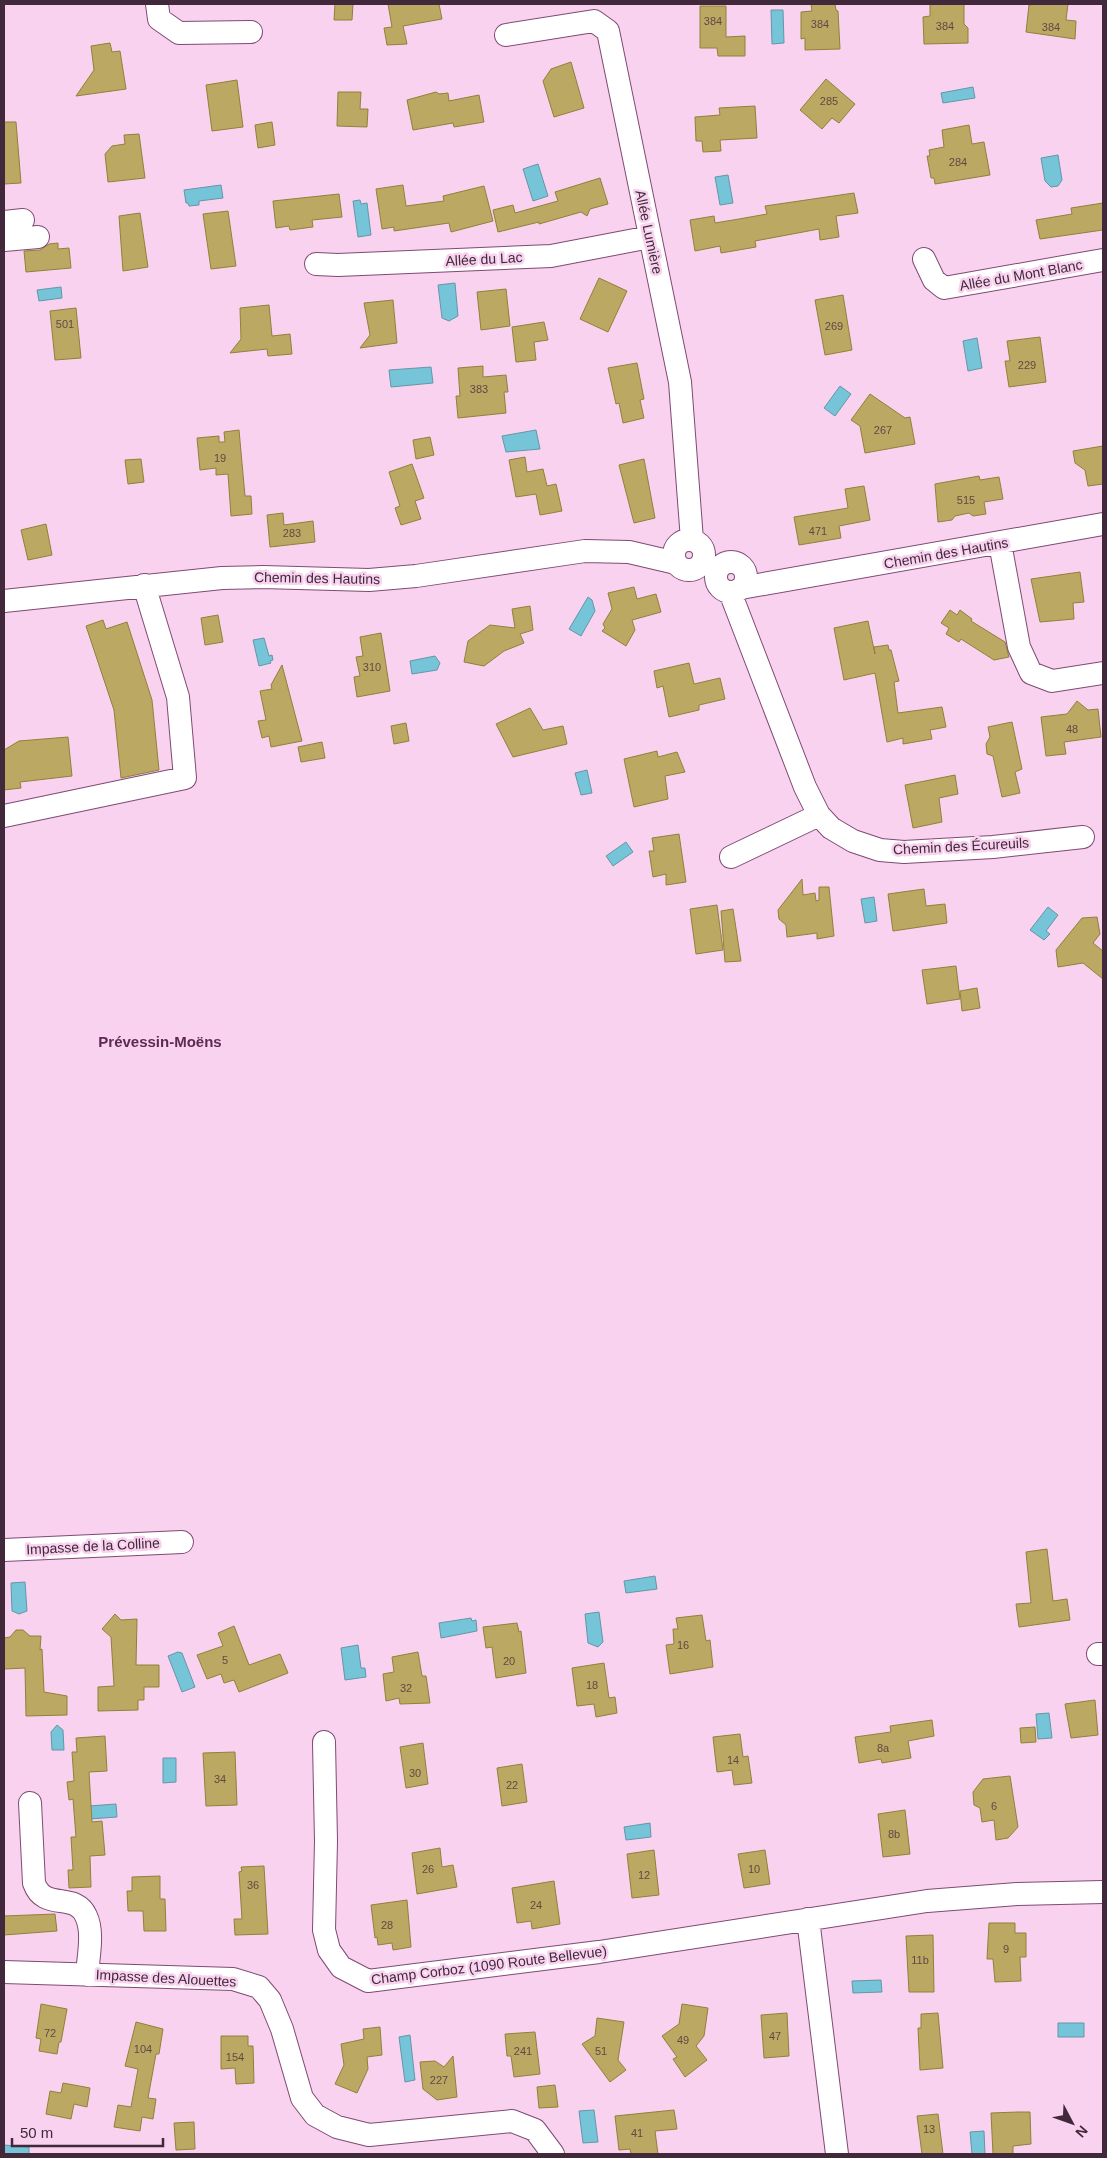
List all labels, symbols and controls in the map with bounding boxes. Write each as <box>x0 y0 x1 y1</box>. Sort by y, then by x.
house number: 384 <box>704 15 722 27</box>
house number: 384 <box>811 18 829 30</box>
house number: 384 <box>936 20 954 32</box>
house number: 384 <box>1042 21 1060 33</box>
house number: 285 <box>820 95 838 107</box>
house number: 284 <box>949 156 967 168</box>
street label: Allée Lumière <box>632 188 666 276</box>
street label: Allée du Lac <box>445 249 523 269</box>
street label: Allée du Mont Blanc <box>958 256 1084 294</box>
house number: 501 <box>56 318 74 330</box>
house number: 269 <box>825 320 843 332</box>
house number: 229 <box>1018 359 1036 371</box>
house number: 383 <box>470 383 488 395</box>
house number: 267 <box>874 424 892 436</box>
house number: 19 <box>214 452 226 464</box>
house number: 515 <box>957 494 975 506</box>
house number: 471 <box>809 525 827 537</box>
house number: 283 <box>283 527 301 539</box>
street label: Chemin des Hautins <box>883 534 1009 572</box>
street label: Chemin des Hautins <box>254 569 380 587</box>
house number: 310 <box>363 661 381 673</box>
house number: 48 <box>1066 723 1078 735</box>
street label: Chemin des Écureuils <box>893 834 1029 858</box>
district label: Prévessin-Moëns <box>98 1033 222 1050</box>
street label: Impasse de la Colline <box>26 1534 160 1557</box>
house number: 16 <box>677 1639 689 1651</box>
house number: 5 <box>222 1654 228 1666</box>
house number: 20 <box>503 1655 515 1667</box>
house number: 18 <box>586 1679 598 1691</box>
house number: 32 <box>400 1682 412 1694</box>
house number: 8a <box>877 1742 890 1754</box>
house number: 14 <box>727 1754 739 1766</box>
house number: 30 <box>409 1767 421 1779</box>
house number: 34 <box>214 1773 226 1785</box>
house number: 22 <box>506 1779 518 1791</box>
house number: 6 <box>991 1800 997 1812</box>
house number: 8b <box>888 1828 900 1840</box>
house number: 26 <box>422 1863 434 1875</box>
house number: 10 <box>748 1863 760 1875</box>
house number: 12 <box>638 1869 650 1881</box>
house number: 36 <box>247 1879 259 1891</box>
house number: 24 <box>530 1899 542 1911</box>
house number: 28 <box>381 1919 393 1931</box>
street label: Champ Corboz (1090 Route Bellevue) <box>370 1943 608 1987</box>
house number: 9 <box>1003 1943 1009 1955</box>
house number: 11b <box>911 1954 929 1966</box>
street label: Impasse des Alouettes <box>95 1966 237 1990</box>
house number: 72 <box>44 2027 56 2039</box>
house number: 47 <box>769 2030 781 2042</box>
house number: 49 <box>677 2034 689 2046</box>
house number: 104 <box>134 2043 152 2055</box>
house number: 241 <box>514 2045 532 2057</box>
house number: 51 <box>595 2045 607 2057</box>
house number: 154 <box>226 2051 244 2063</box>
house number: 227 <box>430 2074 448 2086</box>
north arrow <box>1047 2098 1097 2148</box>
scale bar <box>12 2116 164 2148</box>
text: N <box>1072 2122 1091 2141</box>
house number: 13 <box>923 2123 935 2135</box>
text: 50 m <box>20 2124 53 2141</box>
house number: 41 <box>631 2127 643 2139</box>

